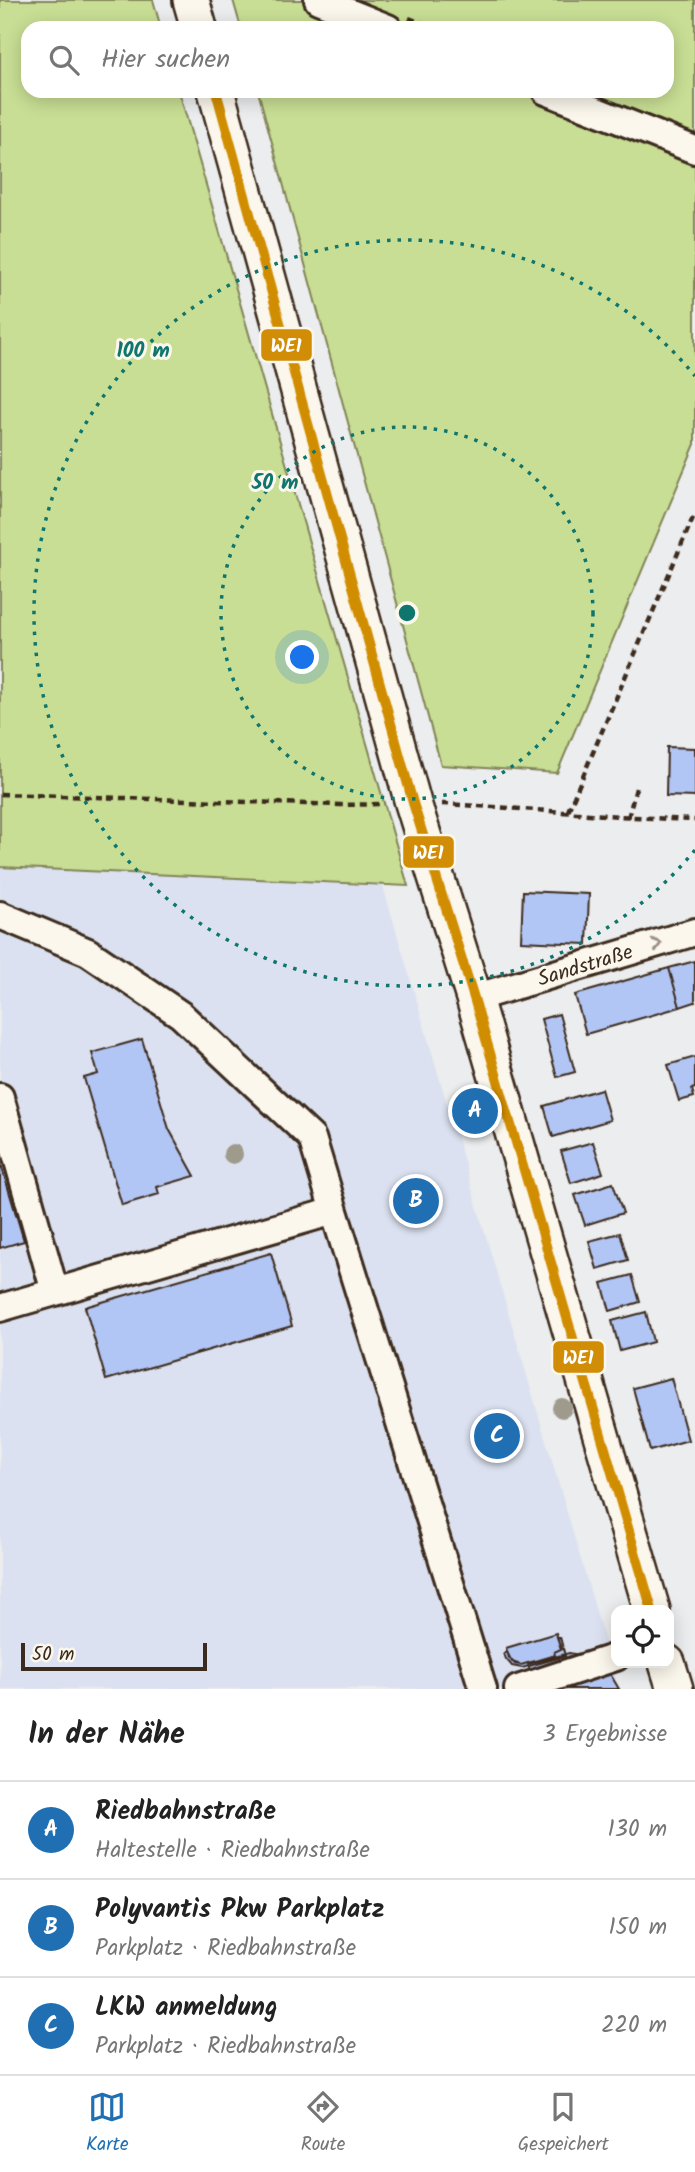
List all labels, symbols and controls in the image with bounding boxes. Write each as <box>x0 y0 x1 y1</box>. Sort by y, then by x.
search box <box>21 21 674 98</box>
text: Hier suchen <box>101 39 230 81</box>
icon: search <box>45 41 83 79</box>
line badge: WE1 <box>260 328 313 362</box>
text: WE1 <box>270 332 302 362</box>
text: 100 m <box>116 335 170 368</box>
text: 50 m <box>251 467 298 500</box>
centre of rings <box>395 601 419 625</box>
your location <box>285 640 319 674</box>
line badge: WE1 <box>402 835 455 869</box>
text: WE1 <box>412 839 444 869</box>
street label: Sandstraße <box>534 936 638 997</box>
one-way arrow <box>651 937 663 952</box>
pin: A <box>452 1085 498 1137</box>
pin: B <box>393 1175 439 1227</box>
line badge: WE1 <box>552 1340 605 1374</box>
text: WE1 <box>562 1344 594 1374</box>
pin: C <box>474 1410 520 1462</box>
map controls <box>611 1605 674 1668</box>
button: locate <box>611 1605 674 1668</box>
scale bar <box>21 1640 206 1672</box>
text: 50 m <box>32 1640 74 1670</box>
text: In der Nähe <box>28 1711 185 1759</box>
text: 3 Ergebnisse <box>543 1717 667 1753</box>
text: Riedbahnstraße <box>95 1791 276 1833</box>
text: A <box>44 1812 58 1848</box>
text: 130 m <box>608 1812 667 1848</box>
text: Haltestelle · Riedbahnstraße <box>95 1833 370 1869</box>
text: Polyvantis Pkw Parkplatz <box>95 1889 385 1931</box>
text: B <box>44 1910 58 1946</box>
text: 150 m <box>608 1910 667 1946</box>
text: Parkplatz · Riedbahnstraße <box>95 1931 356 1967</box>
text: LKW anmeldung <box>95 1987 277 2029</box>
text: C <box>44 2008 58 2044</box>
text: 220 m <box>601 2008 667 2044</box>
text: Parkplatz · Riedbahnstraße <box>95 2029 356 2065</box>
tab: Karte <box>86 2088 128 2160</box>
tab: Route <box>301 2088 345 2160</box>
tab: Gespeichert <box>518 2088 609 2160</box>

